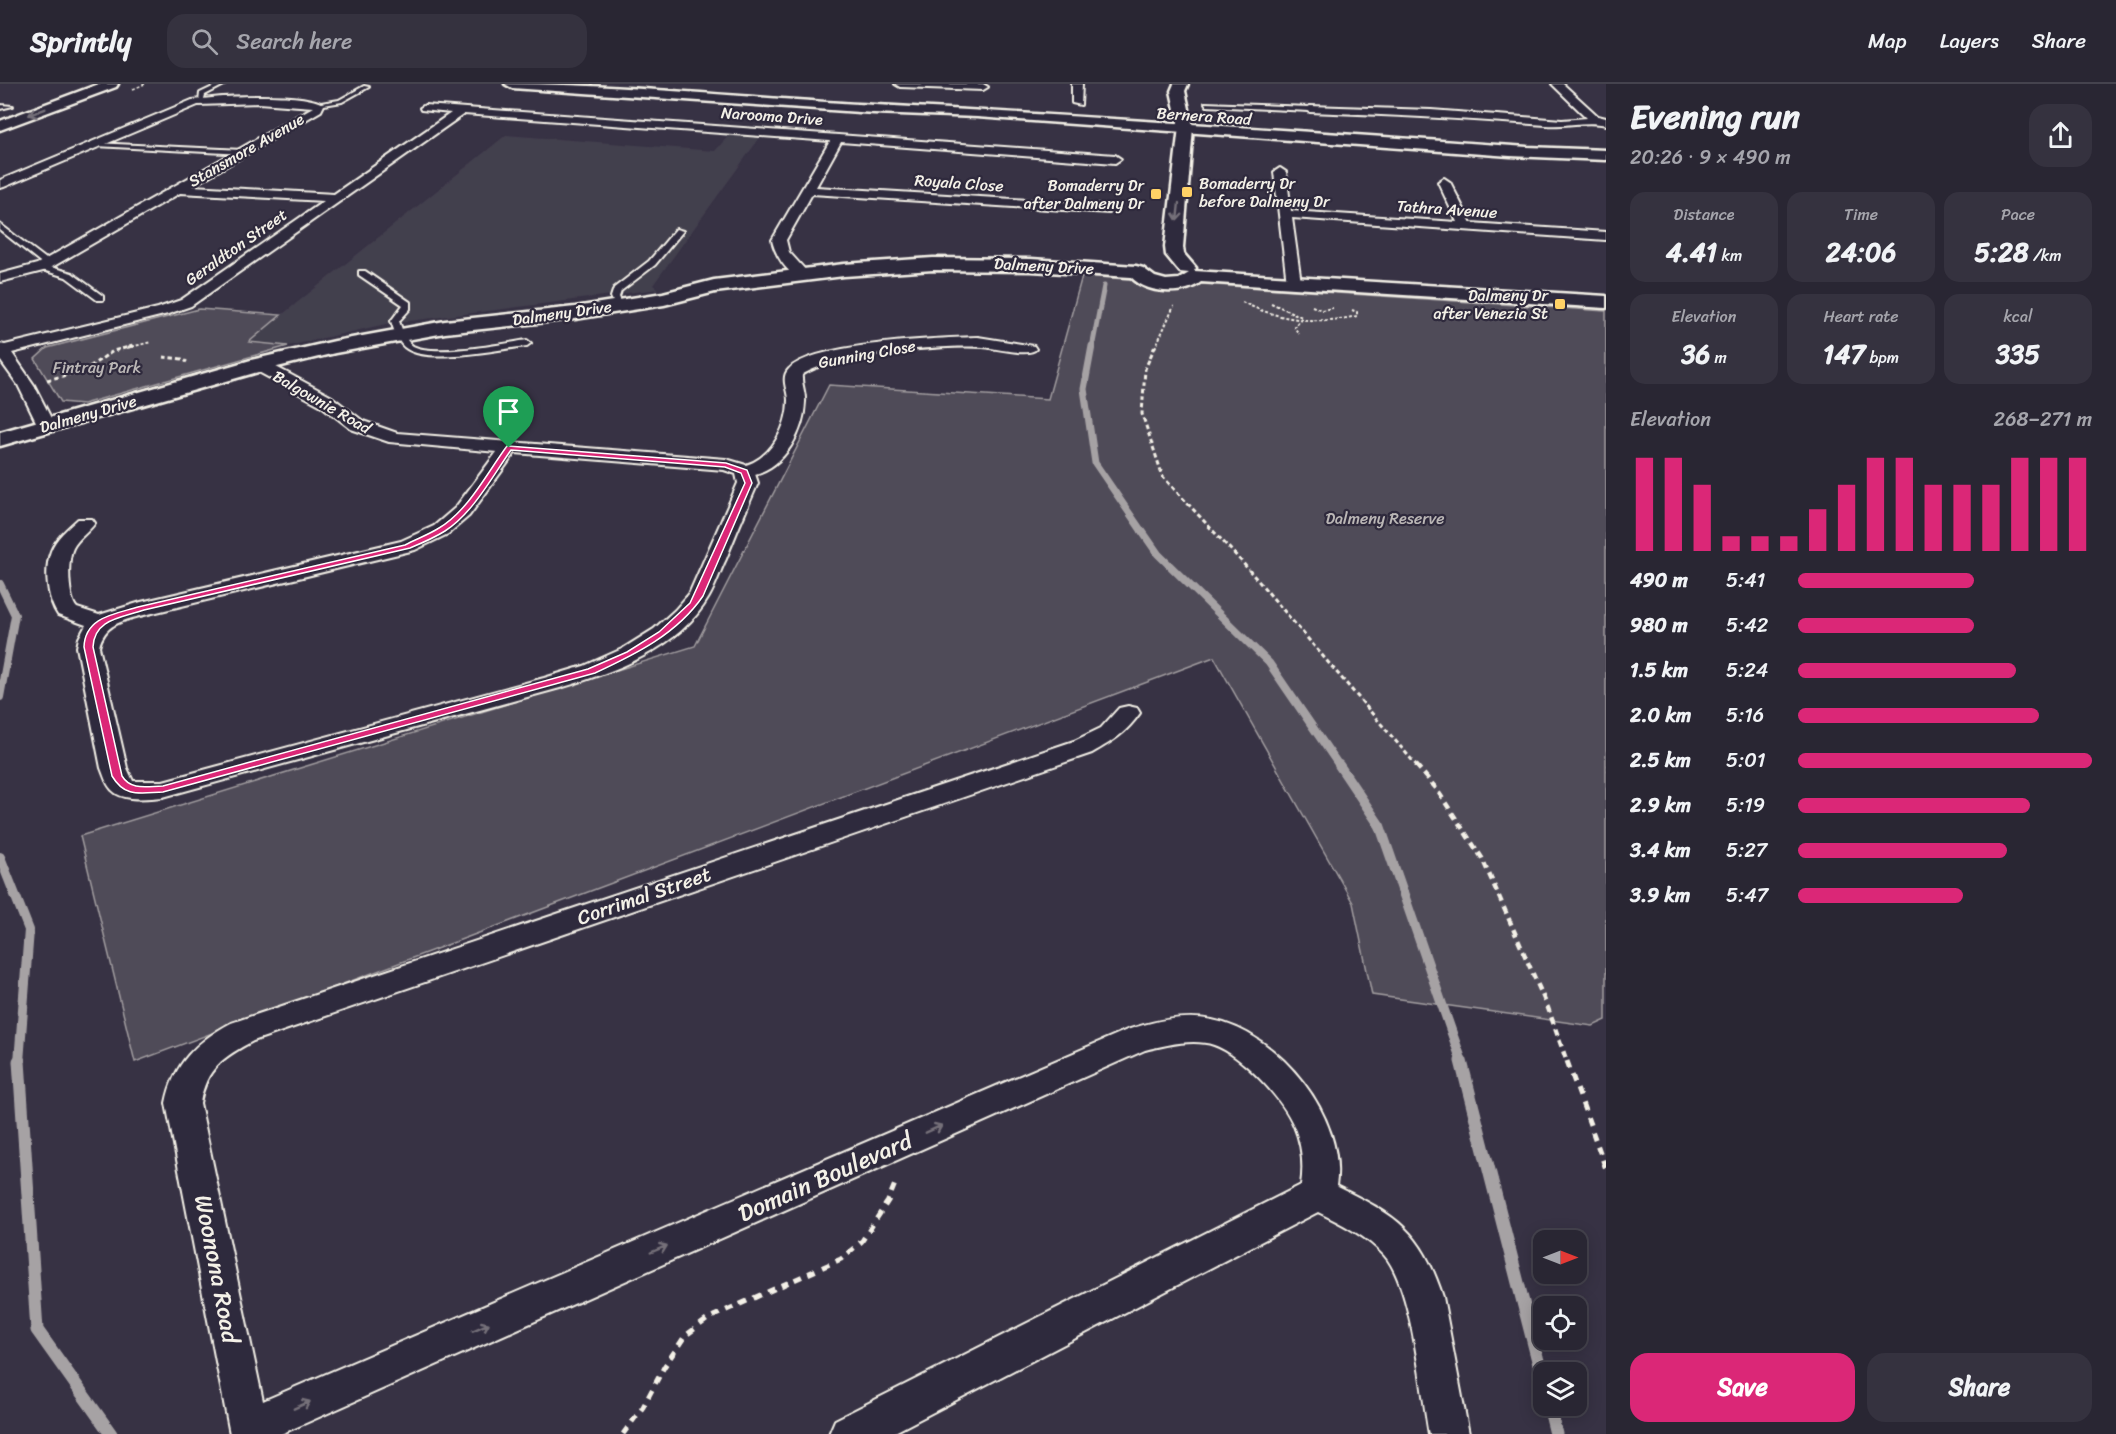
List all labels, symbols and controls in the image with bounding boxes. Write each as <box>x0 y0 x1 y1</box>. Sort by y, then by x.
search box <box>167 14 587 68</box>
text: Sprintly <box>30 17 131 66</box>
text: Search here <box>236 22 352 61</box>
text: Map <box>1868 22 1907 60</box>
text: Layers <box>1940 22 1999 60</box>
text: Share <box>2032 22 2086 60</box>
icon: search <box>188 25 221 58</box>
text: Evening run <box>1630 88 1800 146</box>
street label: Narooma Drive <box>720 98 824 134</box>
street label: Bernera Road <box>1156 98 1254 134</box>
button: share <box>2029 104 2092 167</box>
street label: Stansmore Avenue <box>182 105 310 195</box>
one-way arrow <box>28 107 47 118</box>
text: 20:26 · 9 × 490 m <box>1630 140 1791 175</box>
street label: Royala Close <box>914 165 1004 201</box>
place label: Bomaderry Dr before Dalmeny Dr <box>1199 169 1331 216</box>
place label: Bomaderry Dr after Dalmeny Dr <box>1024 171 1145 218</box>
marker: Bomaderry Dr before Dalmeny Dr <box>1180 185 1194 199</box>
marker: Bomaderry Dr after Dalmeny Dr <box>1149 187 1163 201</box>
street label: Tathra Avenue <box>1396 191 1498 227</box>
text: Distance <box>1674 200 1734 229</box>
text: Time <box>1844 200 1878 229</box>
text: Pace <box>2001 200 2035 229</box>
street label: Geraldton Street <box>179 201 293 293</box>
one-way arrow <box>1172 201 1183 221</box>
text: 4.41 <box>1666 229 1717 275</box>
text: 24:06 <box>1826 229 1896 275</box>
text: 5:28 <box>1974 229 2029 275</box>
text: km <box>1717 241 1742 270</box>
text: /km <box>2029 241 2062 270</box>
street label: Dalmeny Drive <box>993 249 1095 283</box>
place label: Dalmeny Dr after Venezia St <box>1434 281 1549 328</box>
street label: Dalmeny Drive <box>510 292 614 334</box>
marker: Dalmeny Dr after Venezia St <box>1553 297 1567 311</box>
text: Elevation <box>1672 302 1736 331</box>
text: Heart rate <box>1823 302 1899 331</box>
text: kcal <box>2003 302 2033 331</box>
street label: Gunning Close <box>816 331 918 377</box>
text: 36 <box>1681 331 1710 377</box>
text: 147 <box>1823 331 1865 377</box>
text: 335 <box>1996 331 2040 377</box>
text: m <box>1710 343 1727 372</box>
text: bpm <box>1865 343 1899 372</box>
park label: Fintray Park <box>53 353 141 382</box>
street label: Balgownie Road <box>267 362 378 443</box>
street label: Dalmeny Drive <box>36 386 140 442</box>
pin <box>483 386 534 448</box>
icon: arrive <box>492 395 525 428</box>
text: Elevation <box>1630 402 1711 437</box>
text: 268–271 m <box>1994 402 2092 437</box>
park label: Dalmeny Reserve <box>1325 504 1445 533</box>
text: 490 m <box>1630 563 1688 598</box>
text: 5:41 <box>1726 563 1765 598</box>
text: 980 m <box>1630 608 1688 643</box>
text: 5:42 <box>1726 608 1768 643</box>
text: 1.5 km <box>1630 653 1688 688</box>
text: 5:24 <box>1726 653 1768 688</box>
text: 2.0 km <box>1630 698 1691 733</box>
text: 5:16 <box>1726 698 1764 733</box>
text: 2.5 km <box>1630 743 1691 778</box>
text: 5:01 <box>1726 743 1765 778</box>
text: 2.9 km <box>1630 788 1691 823</box>
text: 5:19 <box>1726 788 1765 823</box>
text: 3.4 km <box>1630 833 1691 868</box>
text: 5:27 <box>1726 833 1767 868</box>
street label: Corrimal Street <box>572 857 716 935</box>
text: 3.9 km <box>1630 878 1690 913</box>
text: 5:47 <box>1726 878 1768 913</box>
street label: Domain Boulevard <box>731 1119 920 1234</box>
one-way arrow <box>925 1123 943 1134</box>
street label: Woonona Road <box>182 1191 252 1348</box>
north arrow <box>1533 1230 1587 1284</box>
map controls <box>1533 1230 1587 1416</box>
one-way arrow <box>650 1242 668 1254</box>
button: locate <box>1533 1296 1587 1350</box>
one-way arrow <box>471 1320 489 1332</box>
button: Save <box>1630 1353 1855 1422</box>
button: Share <box>1867 1353 2092 1422</box>
button: layers <box>1533 1362 1587 1416</box>
one-way arrow <box>292 1399 311 1410</box>

